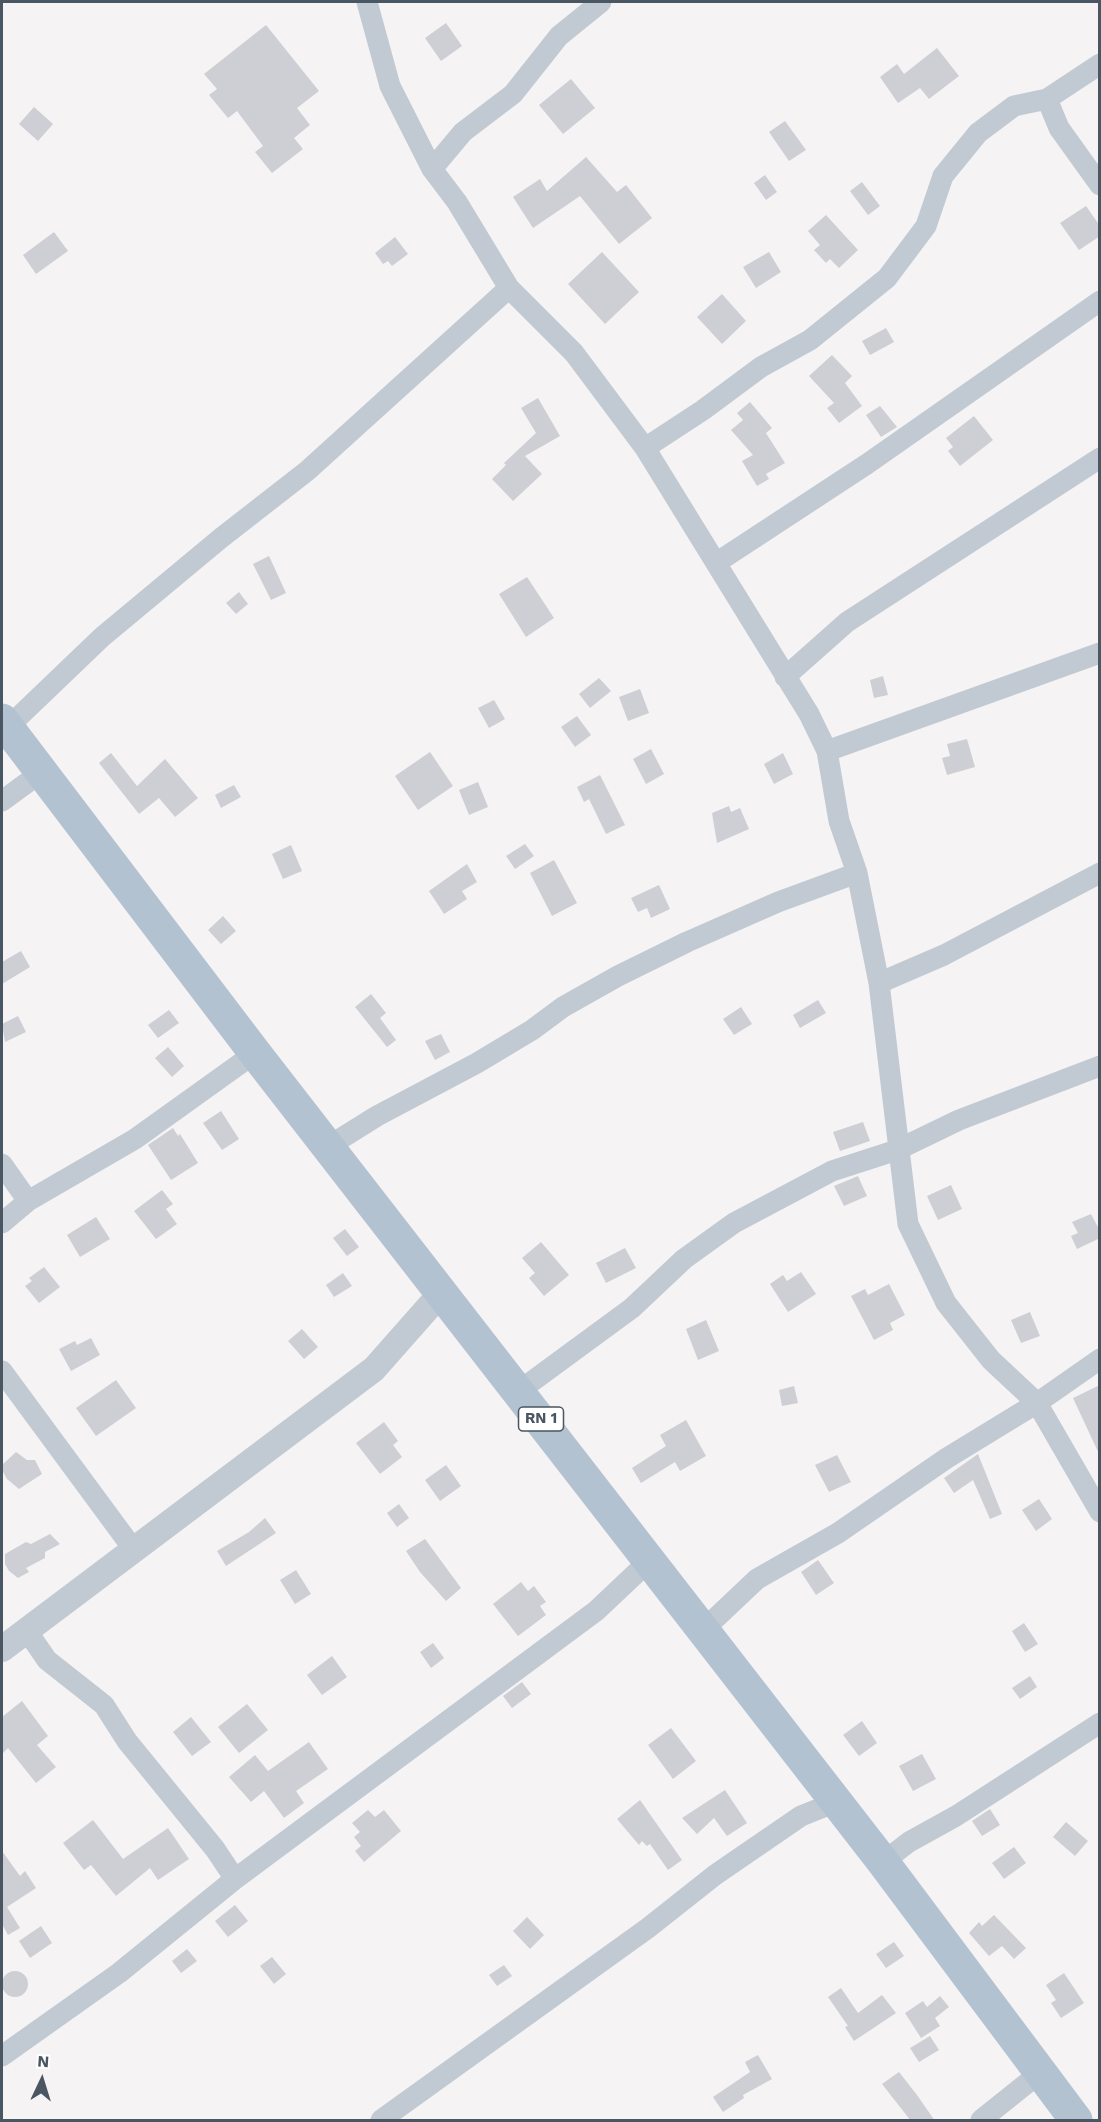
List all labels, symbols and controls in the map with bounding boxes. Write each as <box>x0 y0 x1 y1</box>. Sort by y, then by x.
road number: RN 1 <box>518 1407 564 1431</box>
north arrow <box>12 2050 72 2110</box>
text: N <box>37 2052 50 2071</box>

